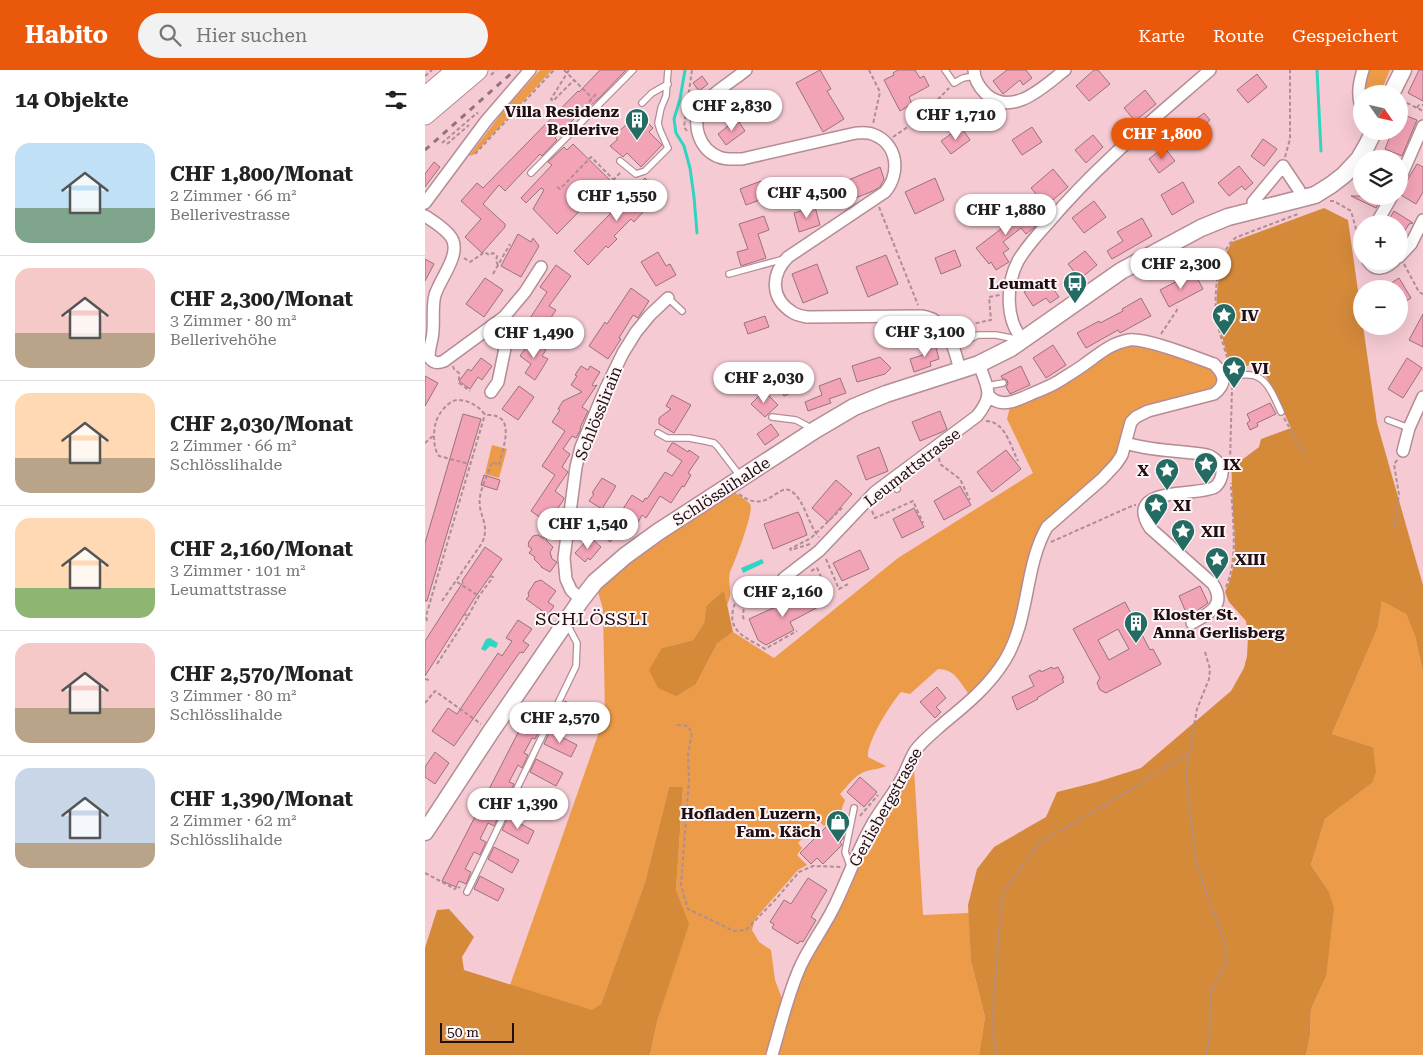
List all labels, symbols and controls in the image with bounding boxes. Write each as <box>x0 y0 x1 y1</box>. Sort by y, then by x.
search box <box>138 13 488 58</box>
text: Habito <box>25 21 108 49</box>
icon: search <box>156 21 184 49</box>
text: Hier suchen <box>196 24 307 47</box>
text: Karte <box>1138 25 1185 46</box>
text: Route <box>1213 25 1264 46</box>
text: Gespeichert <box>1292 25 1398 46</box>
north arrow <box>1353 85 1407 140</box>
map controls <box>1353 85 1408 335</box>
icon: filters <box>382 86 410 114</box>
text: 14 Objekte <box>15 88 129 112</box>
pin: CHF 2,830 <box>675 90 789 132</box>
text: CHF 2,830 <box>692 96 772 115</box>
pin: CHF 1,710 <box>899 98 1013 141</box>
place label: Villa Residenz Bellerive <box>504 102 619 139</box>
text: CHF 1,710 <box>916 105 996 124</box>
building icon: Villa Residenz Bellerive <box>624 107 650 141</box>
pin: CHF 1,800 <box>1105 118 1219 160</box>
text: CHF 1,800 <box>1122 124 1202 143</box>
button: layers <box>1353 150 1408 205</box>
text: CHF 1,800/Monat <box>170 162 353 186</box>
icon: home <box>55 163 115 223</box>
pin: CHF 4,500 <box>750 176 864 219</box>
pin: CHF 1,550 <box>560 180 674 222</box>
text: CHF 4,500 <box>767 183 847 202</box>
text: 2 Zimmer · 66 m² <box>170 186 297 205</box>
text: CHF 1,550 <box>577 186 657 205</box>
pin: CHF 1,880 <box>949 194 1063 236</box>
text: CHF 1,880 <box>966 200 1046 219</box>
text: Bellerivestrasse <box>170 205 290 224</box>
button: + <box>1353 215 1408 270</box>
pin: CHF 2,300 <box>1124 248 1238 290</box>
text: CHF 2,300 <box>1141 254 1221 273</box>
bus stop icon: Leumatt <box>1062 270 1088 304</box>
place label: Leumatt <box>989 274 1057 293</box>
button: − <box>1353 280 1408 335</box>
text: CHF 2,300/Monat <box>170 287 353 311</box>
icon: home <box>55 288 115 348</box>
place icon: IV <box>1211 302 1237 336</box>
place label: IV <box>1241 306 1259 325</box>
text: 3 Zimmer · 80 m² <box>170 311 297 330</box>
pin: CHF 1,490 <box>477 316 591 359</box>
pin: CHF 3,100 <box>868 316 982 358</box>
text: CHF 3,100 <box>885 322 965 341</box>
text: CHF 1,490 <box>494 323 574 342</box>
text: Bellerivehöhe <box>170 330 277 349</box>
place icon: VI <box>1221 355 1247 389</box>
place label: VI <box>1251 359 1269 378</box>
pin: CHF 2,030 <box>707 362 821 404</box>
street label: Schlösslirain <box>571 363 626 463</box>
text: CHF 2,030 <box>724 368 804 387</box>
text: CHF 2,030/Monat <box>170 412 353 436</box>
icon: home <box>55 413 115 473</box>
street label: Leumattstrasse <box>861 424 964 511</box>
text: 2 Zimmer · 66 m² <box>170 436 297 455</box>
place icon: IX <box>1193 451 1219 485</box>
street label: Schlösslihalde <box>669 453 774 530</box>
text: Schlösslihalde <box>170 455 282 474</box>
place label: IX <box>1223 455 1241 474</box>
place icon: X <box>1154 457 1180 491</box>
place label: X <box>1137 461 1149 480</box>
place icon: XI <box>1143 492 1169 526</box>
place label: XI <box>1173 496 1191 515</box>
pin: CHF 1,540 <box>531 508 645 550</box>
text: CHF 1,540 <box>548 514 628 533</box>
place icon: XII <box>1170 518 1196 552</box>
place label: XII <box>1201 522 1225 541</box>
text: CHF 2,160/Monat <box>170 537 353 561</box>
icon: home <box>55 538 115 598</box>
place icon: XIII <box>1204 546 1230 580</box>
place label: XIII <box>1235 550 1266 569</box>
text: 3 Zimmer · 101 m² <box>170 561 305 580</box>
pin: CHF 2,160 <box>726 576 840 618</box>
text: Leumattstrasse <box>170 580 286 599</box>
text: CHF 2,160 <box>743 582 823 601</box>
place label: Kloster St. Anna Gerlisberg <box>1153 605 1285 642</box>
district label: SCHLÖSSLI <box>535 608 649 629</box>
building icon: Kloster St. Anna Gerlisberg <box>1123 610 1149 644</box>
text: CHF 2,570/Monat <box>170 662 353 686</box>
icon: home <box>55 663 115 723</box>
text: 3 Zimmer · 80 m² <box>170 686 297 705</box>
pin: CHF 2,570 <box>503 702 617 744</box>
text: Schlösslihalde <box>170 705 282 724</box>
text: CHF 2,570 <box>520 708 600 727</box>
street label: Gerlisbergstrasse <box>845 744 926 870</box>
text: CHF 1,390/Monat <box>170 787 353 811</box>
icon: home <box>55 788 115 848</box>
pin: CHF 1,390 <box>461 788 575 830</box>
text: CHF 1,390 <box>478 794 558 813</box>
place label: Hofladen Luzern, Fam. Käch <box>681 804 821 841</box>
shop icon: Hofladen Luzern, Fam. Käch <box>825 809 851 843</box>
text: 2 Zimmer · 62 m² <box>170 811 297 830</box>
text: Schlösslihalde <box>170 830 282 849</box>
scale bar <box>440 1020 514 1043</box>
text: 50 m <box>447 1024 479 1040</box>

